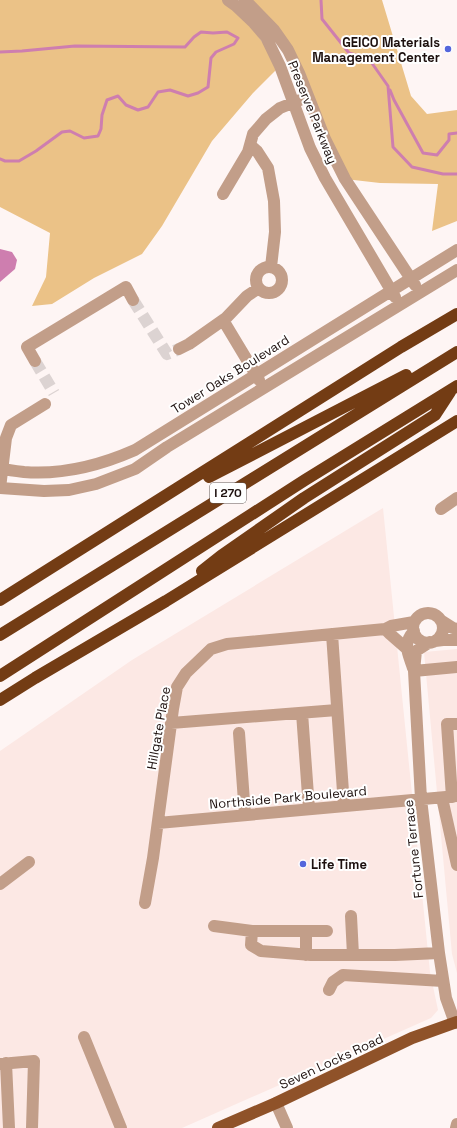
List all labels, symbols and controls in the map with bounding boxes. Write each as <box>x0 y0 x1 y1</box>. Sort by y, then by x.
place label: GEICO Materials Management Center <box>312 34 440 66</box>
marker: GEICO Materials Management Center <box>443 44 453 54</box>
street label: Preserve Parkway <box>284 58 341 166</box>
street label: Tower Oaks Boulevard <box>168 331 293 418</box>
road number: I 270 <box>210 483 246 503</box>
street label: Hillgate Place <box>143 685 174 771</box>
street label: Northside Park Boulevard <box>209 782 367 813</box>
street label: Fortune Terrace <box>400 799 427 899</box>
place label: Life Time <box>311 856 367 873</box>
marker: Life Time <box>298 859 308 869</box>
street label: Seven Locks Road <box>276 1030 386 1093</box>

